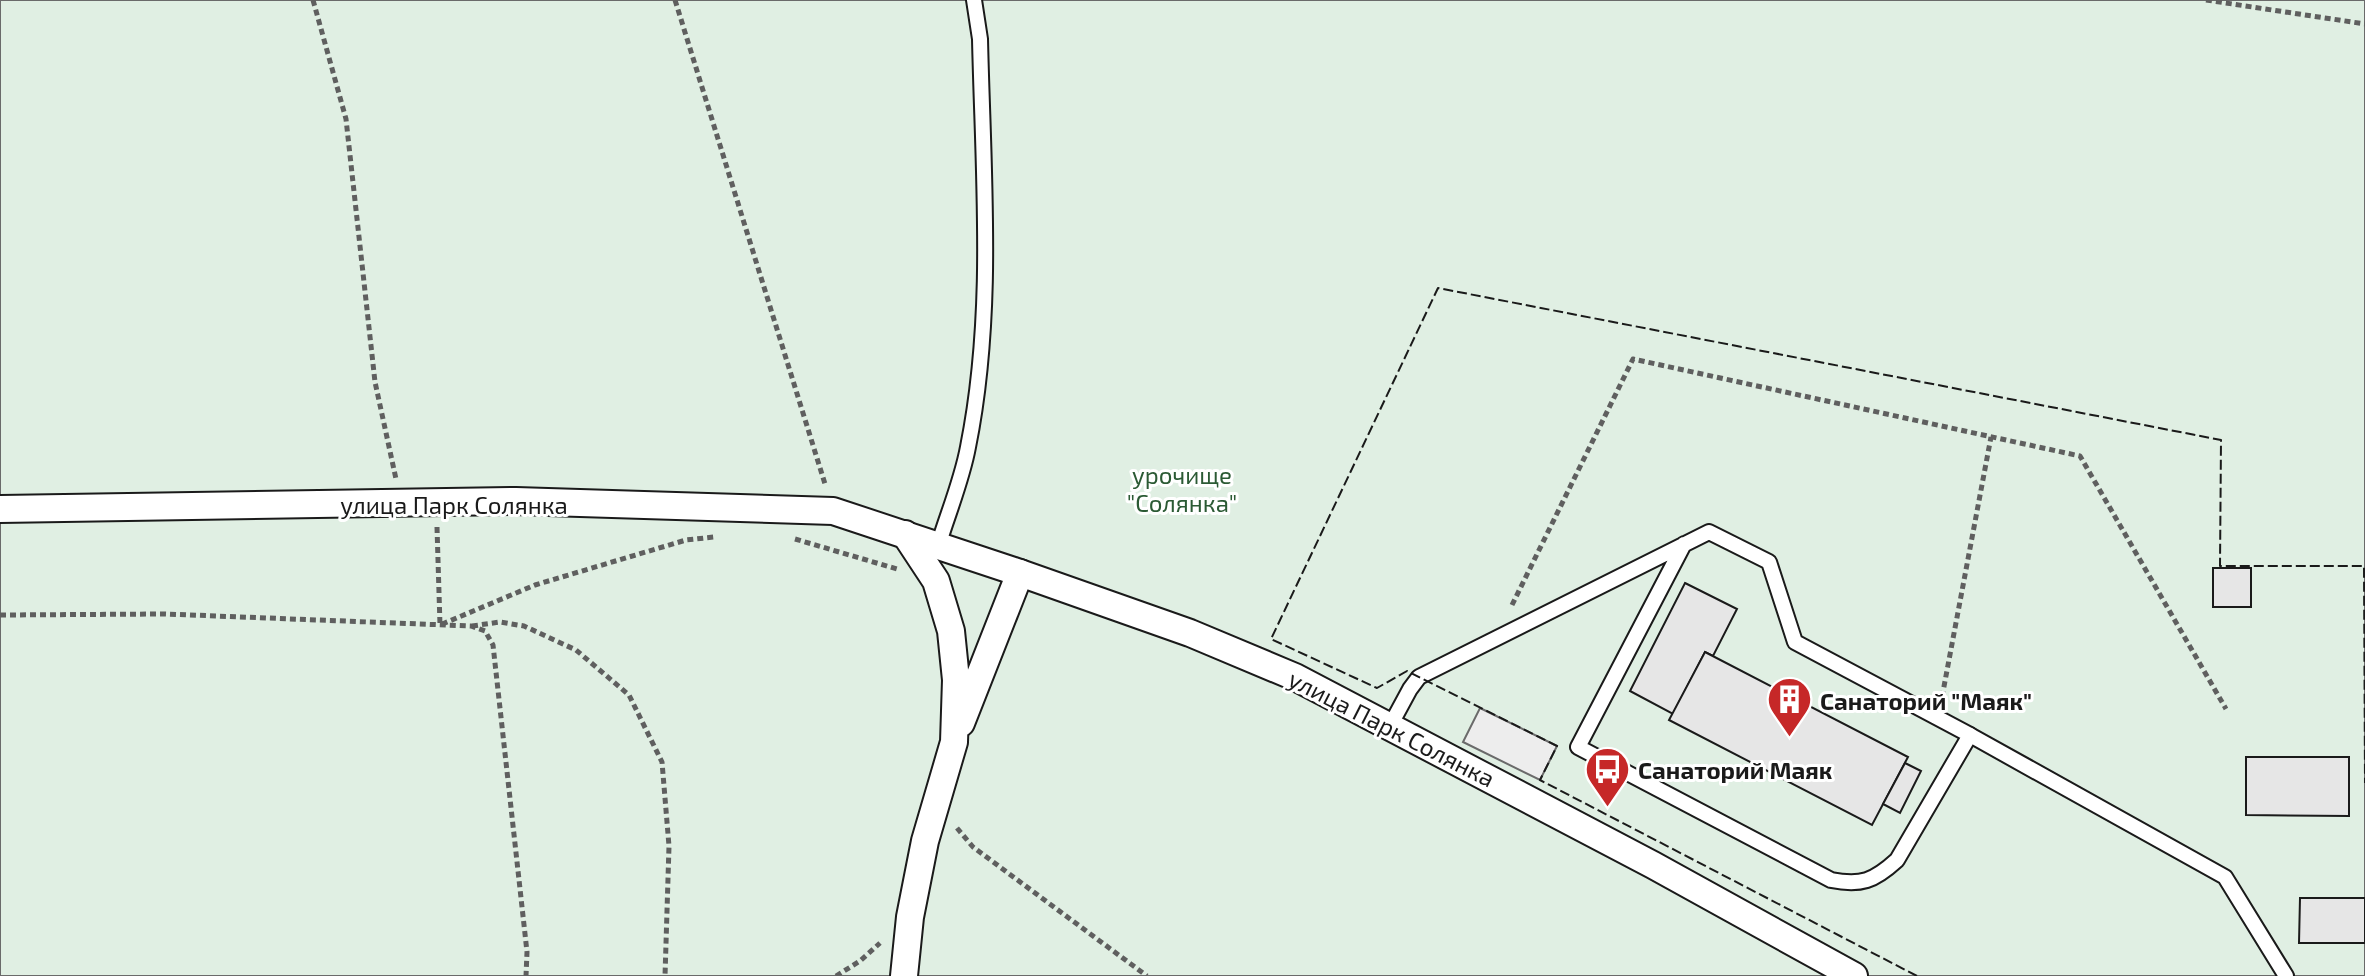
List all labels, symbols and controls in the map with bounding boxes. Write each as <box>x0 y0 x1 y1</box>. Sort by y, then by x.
park label: урочище "Солянка" <box>1127 460 1237 517</box>
street label: улица Парк Солянка <box>340 490 568 520</box>
street label: улица Парк Солянка <box>1284 663 1500 793</box>
building icon: Санаторий "Маяк" <box>1765 676 1813 739</box>
place label: Санаторий "Маяк" <box>1820 686 2032 715</box>
bus stop icon: Санаторий Маяк <box>1583 745 1631 808</box>
place label: Санаторий Маяк <box>1638 755 1833 784</box>

